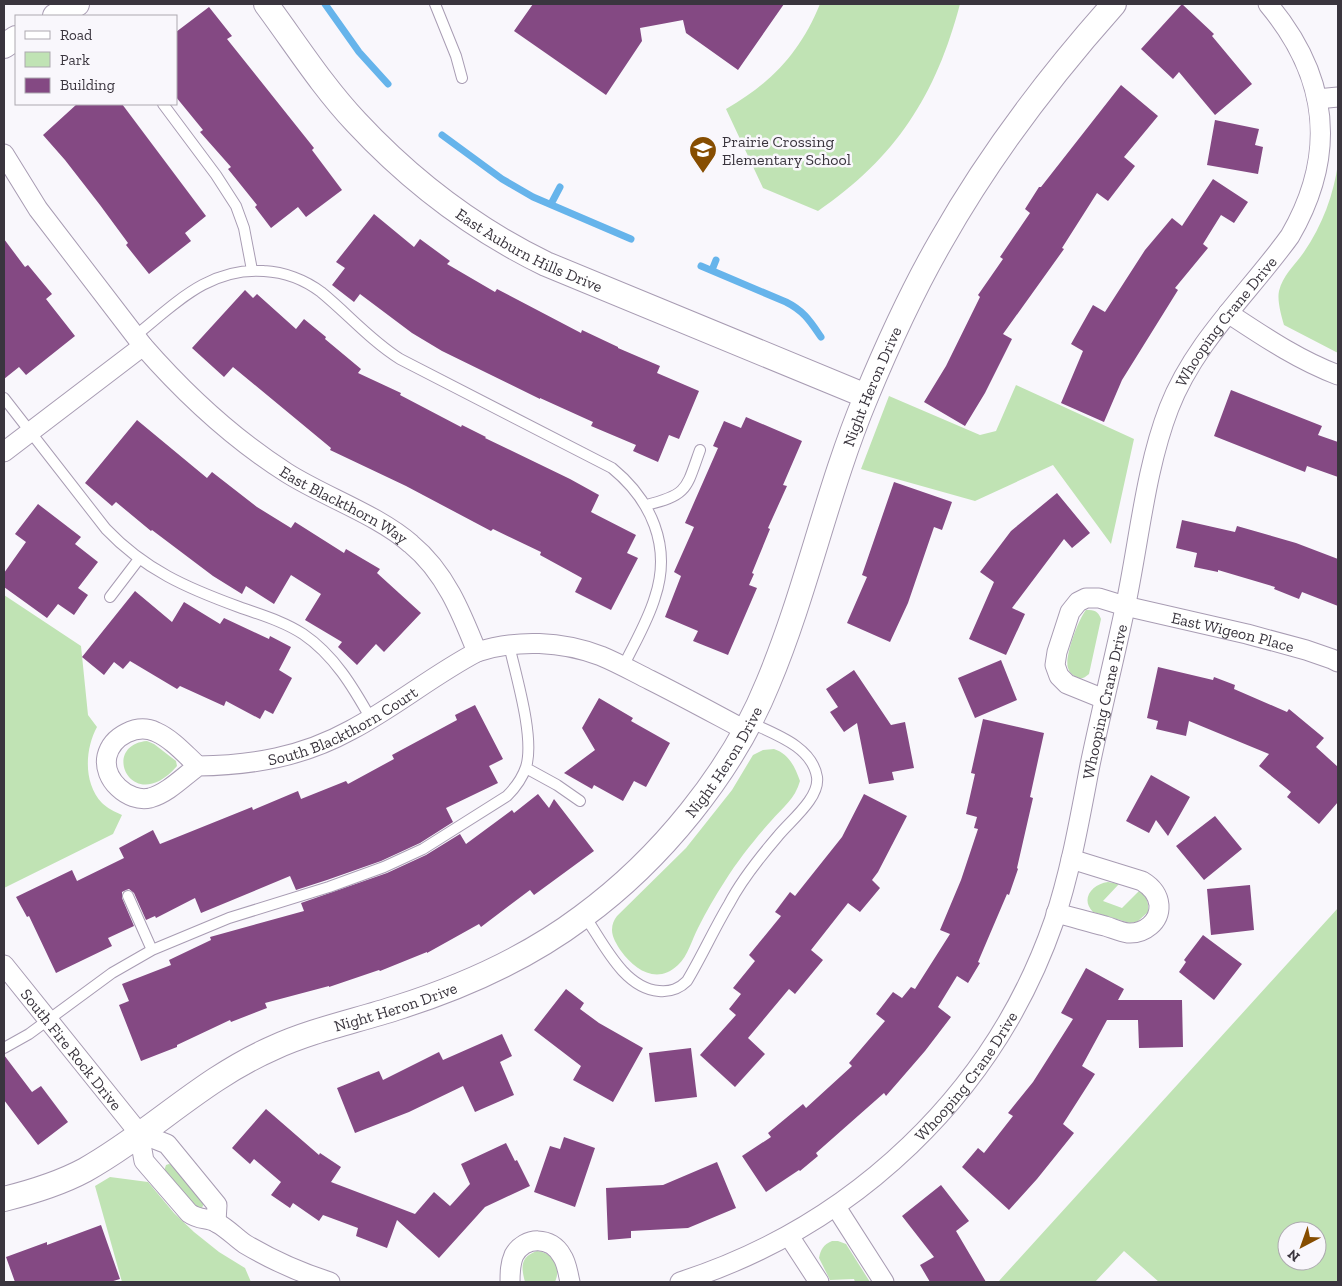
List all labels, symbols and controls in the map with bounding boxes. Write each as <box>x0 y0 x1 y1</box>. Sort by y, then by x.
legend <box>15 15 178 105</box>
text: Road <box>60 26 93 44</box>
text: Park <box>60 51 90 69</box>
text: Building <box>60 76 115 94</box>
place label: Prairie Crossing Elementary School <box>722 132 851 169</box>
school or university icon: Prairie Crossing Elementary School <box>688 135 718 174</box>
street label: East Auburn Hills Drive <box>453 204 605 296</box>
street label: Whooping Crane Drive <box>1171 252 1280 390</box>
street label: Night Heron Drive <box>838 323 905 449</box>
street label: East Blackthorn Way <box>276 462 412 548</box>
street label: East Wigeon Place <box>1170 607 1296 656</box>
street label: Whooping Crane Drive <box>1078 622 1131 781</box>
street label: South Blackthorn Court <box>266 682 421 769</box>
street label: Night Heron Drive <box>681 703 766 821</box>
street label: Night Heron Drive <box>332 978 460 1035</box>
street label: South Fire Rock Drive <box>17 985 126 1114</box>
street label: Whooping Crane Drive <box>910 1008 1021 1145</box>
north arrow <box>1277 1221 1327 1271</box>
text: N <box>1284 1245 1303 1265</box>

